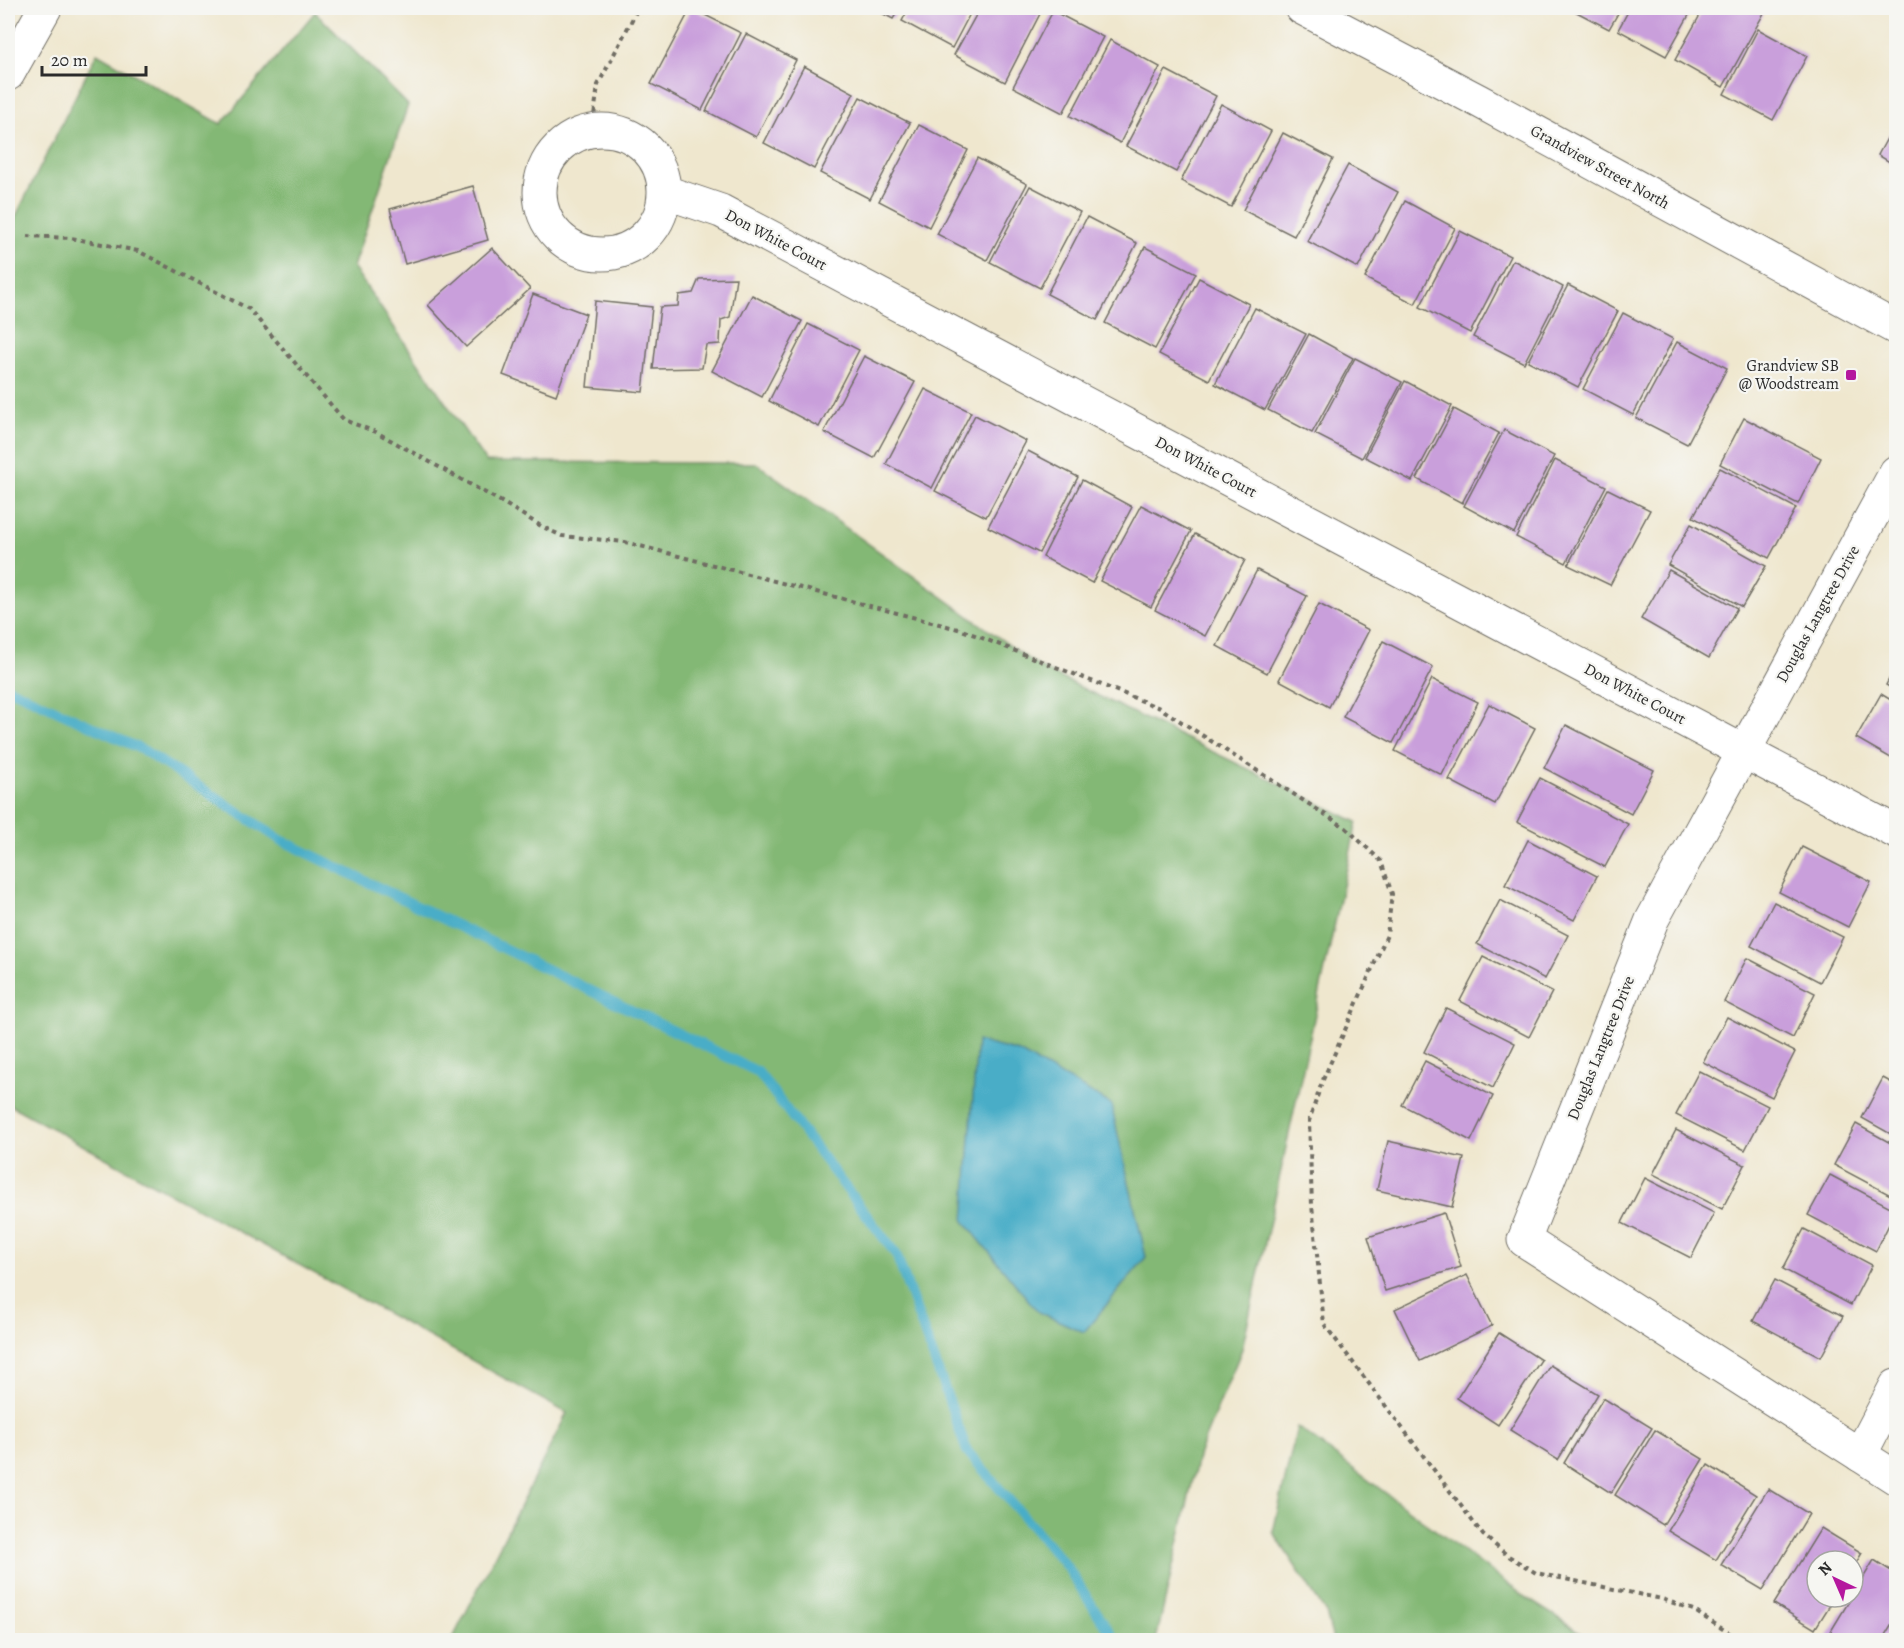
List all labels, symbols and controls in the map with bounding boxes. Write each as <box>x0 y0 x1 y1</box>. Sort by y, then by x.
scale bar <box>42 39 146 77</box>
text: 20 m <box>51 48 88 72</box>
street label: Grandview Street North <box>1526 120 1674 215</box>
street label: Don White Court <box>721 204 831 276</box>
place label: Grandview SB @ Woodstream <box>1739 355 1839 395</box>
marker: Grandview SB @ Woodstream <box>1844 368 1858 382</box>
street label: Don White Court <box>1151 431 1261 503</box>
street label: Douglas Langtree Drive <box>1771 541 1865 687</box>
street label: Don White Court <box>1580 658 1690 730</box>
street label: Douglas Langtree Drive <box>1562 973 1640 1123</box>
north arrow <box>1805 1549 1865 1609</box>
text: N <box>1813 1557 1837 1581</box>

